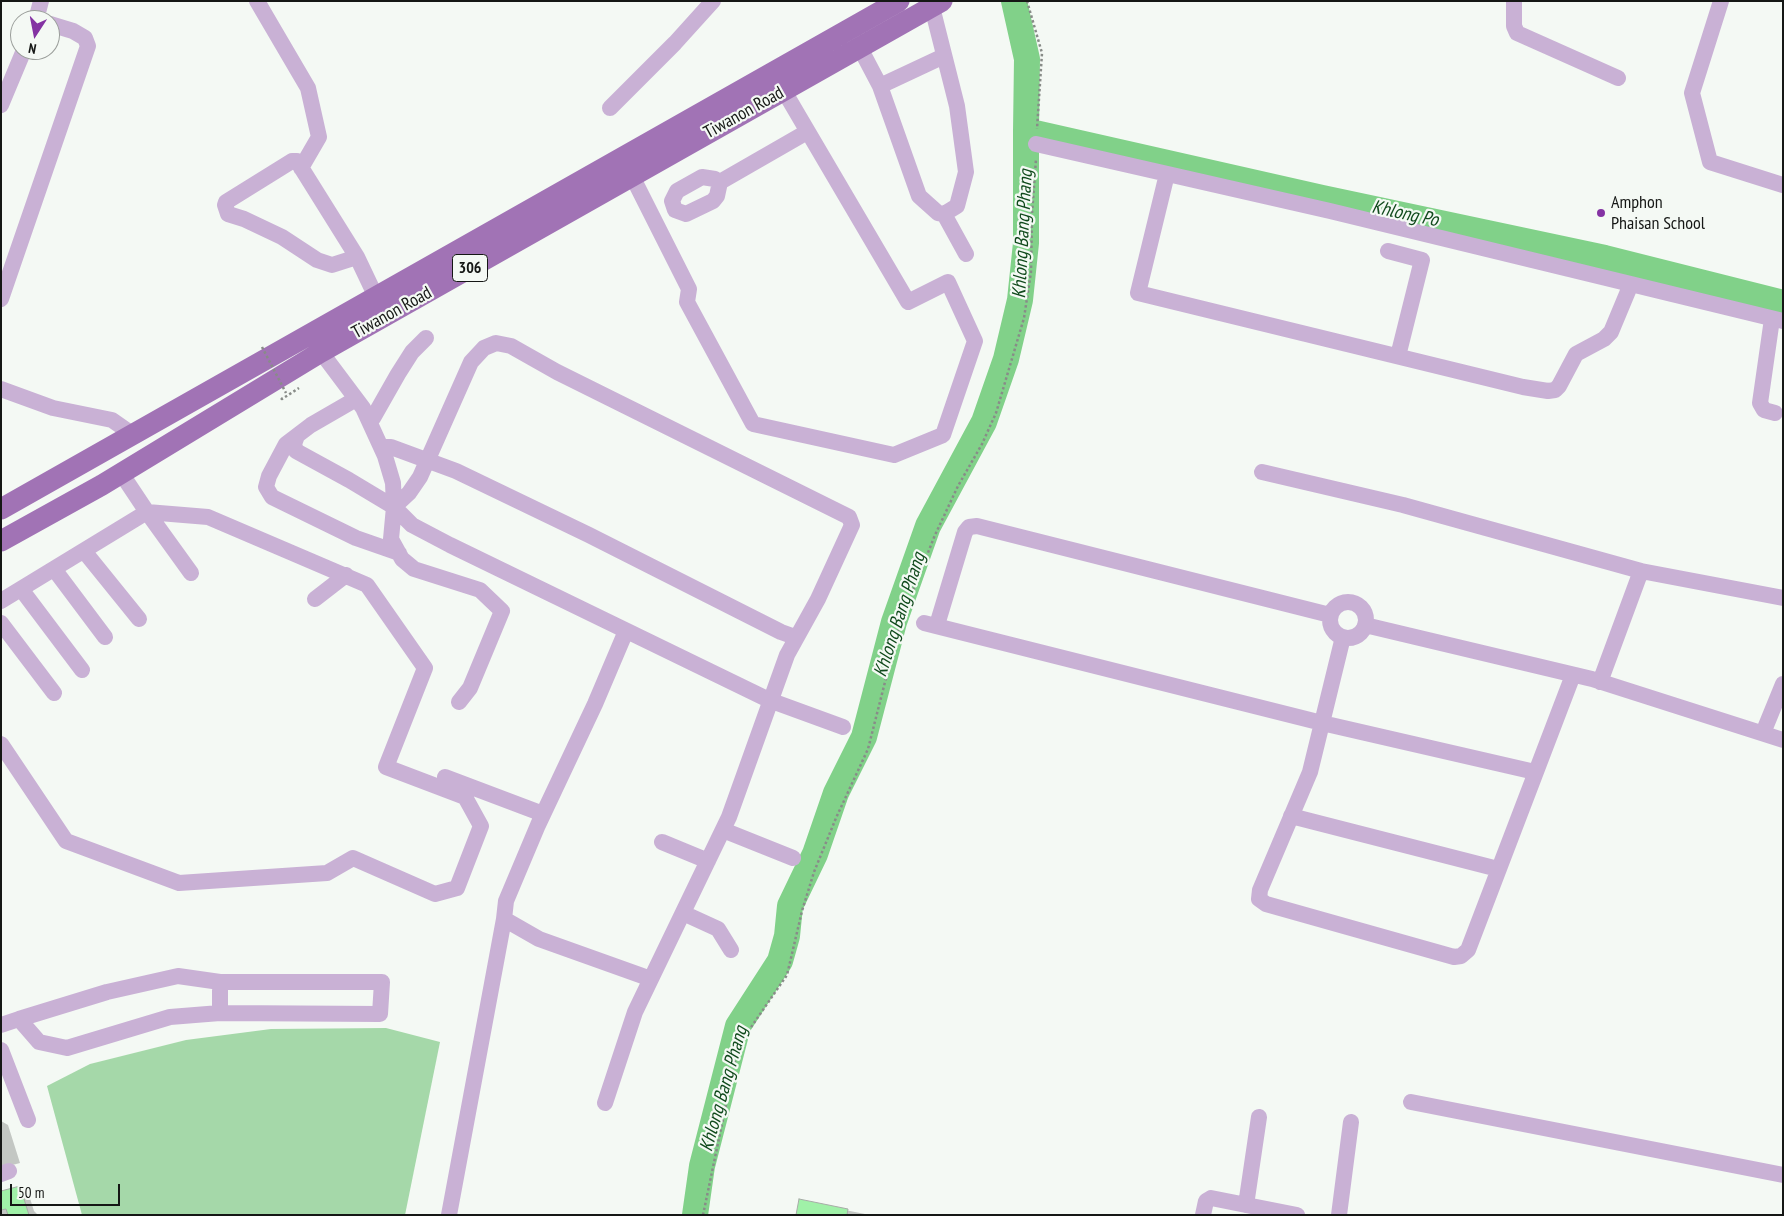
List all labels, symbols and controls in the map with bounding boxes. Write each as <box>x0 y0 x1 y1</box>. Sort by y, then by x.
north arrow <box>10 10 60 60</box>
text: N <box>27 39 38 58</box>
street label: Tiwanon Road <box>700 82 788 144</box>
water label: Khlong Bang Phang <box>1008 169 1038 299</box>
place label: Amphon Phaisan School <box>1611 192 1705 234</box>
water label: Khlong Po <box>1370 196 1440 232</box>
marker: Amphon Phaisan School <box>1595 207 1607 219</box>
road number: 306 <box>452 254 488 282</box>
street label: Tiwanon Road <box>348 282 436 344</box>
water label: Khlong Bang Phang <box>869 550 931 680</box>
water label: Khlong Bang Phang <box>695 1024 753 1154</box>
scale bar <box>12 1174 122 1206</box>
text: 50 m <box>18 1183 44 1202</box>

